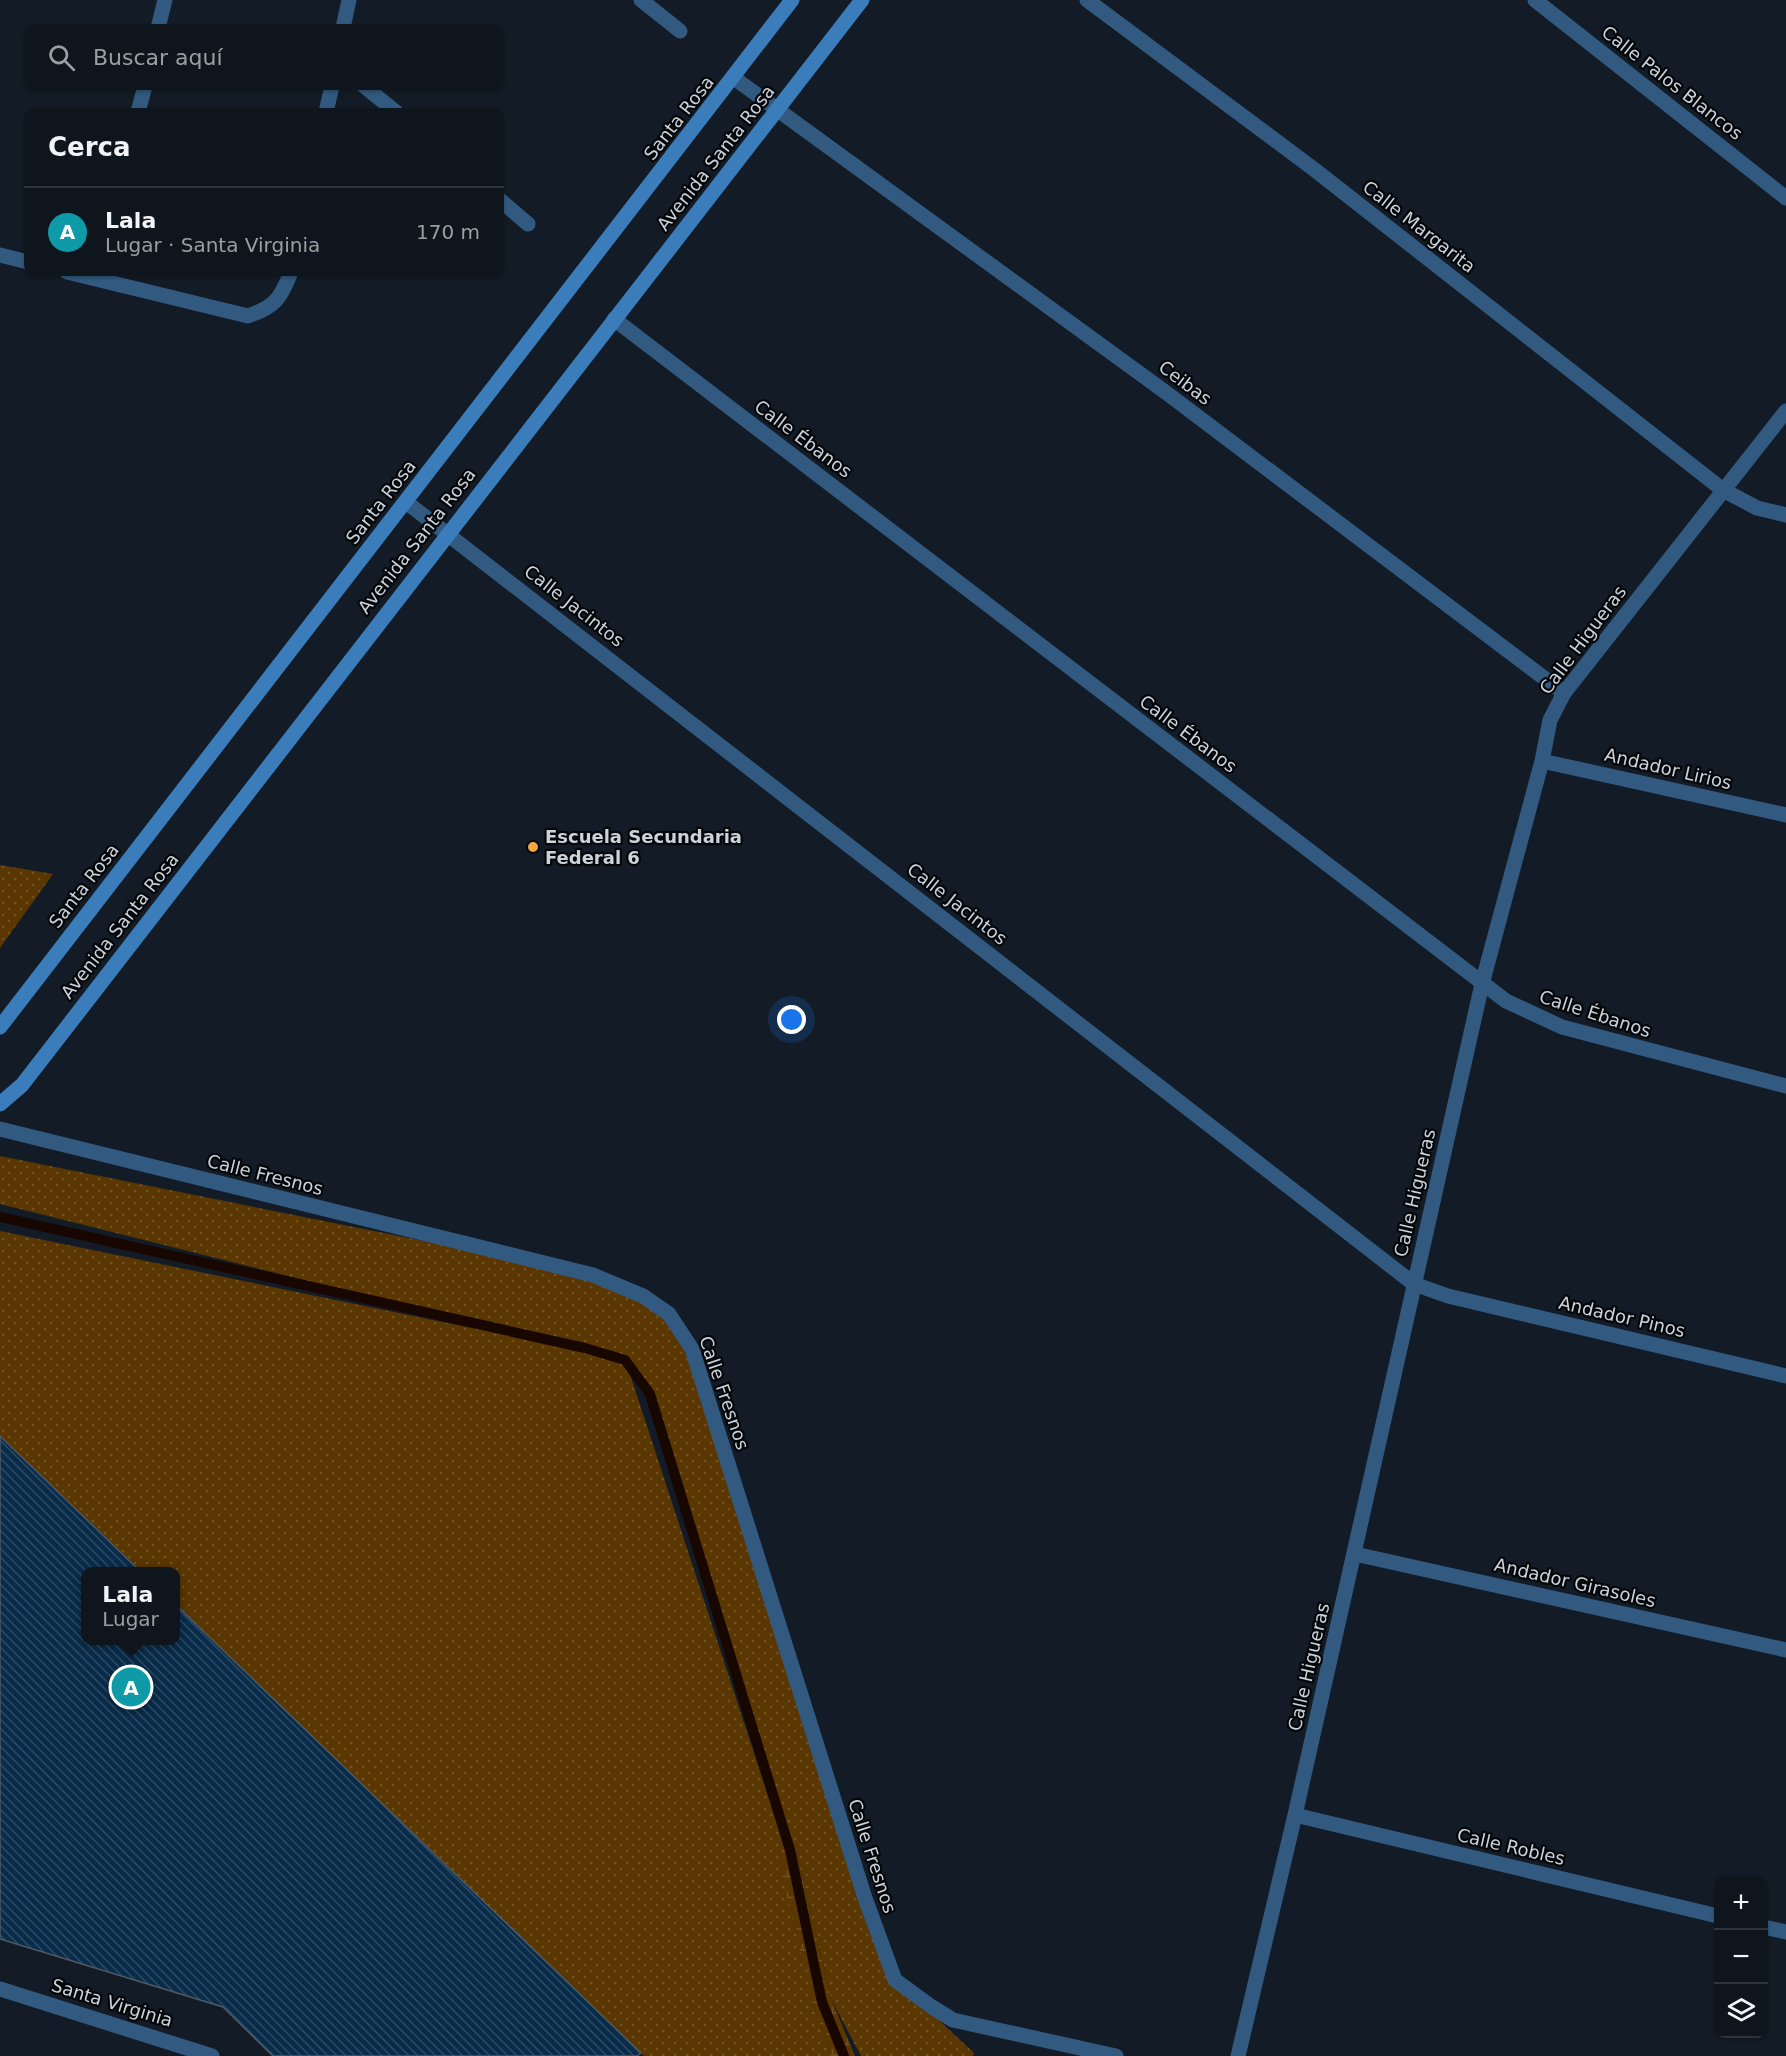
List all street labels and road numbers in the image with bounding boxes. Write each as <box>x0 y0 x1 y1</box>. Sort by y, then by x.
street label: Calle Palos Blancos <box>1598 21 1747 144</box>
street label: Santa Rosa <box>639 72 718 164</box>
street label: Avenida Santa Rosa <box>652 81 779 234</box>
street label: Calle Margarita <box>1359 176 1480 277</box>
street label: Ceibas <box>1155 356 1216 409</box>
street label: Calle Ébanos <box>751 395 856 482</box>
street label: Santa Rosa <box>341 456 420 548</box>
street label: Avenida Santa Rosa <box>353 464 480 617</box>
street label: Calle Jacintos <box>520 560 628 651</box>
street label: Calle Higueras <box>1535 581 1630 698</box>
street label: Calle Ébanos <box>1136 690 1241 777</box>
street label: Andador Lirios <box>1603 744 1734 793</box>
street label: Santa Rosa <box>44 840 123 932</box>
street label: Avenida Santa Rosa <box>56 849 183 1002</box>
street label: Calle Jacintos <box>903 858 1011 949</box>
street label: Calle Ébanos <box>1537 986 1654 1041</box>
street label: Calle Higueras <box>1390 1127 1439 1259</box>
street label: Calle Fresnos <box>205 1150 325 1199</box>
street label: Andador Pinos <box>1557 1292 1687 1341</box>
street label: Calle Fresnos <box>695 1333 754 1452</box>
street label: Andador Girasoles <box>1492 1554 1658 1611</box>
street label: Calle Higueras <box>1284 1601 1333 1733</box>
street label: Calle Fresnos <box>844 1796 901 1916</box>
street label: Calle Robles <box>1455 1824 1567 1869</box>
street label: Santa Virginia <box>49 1974 175 2031</box>

